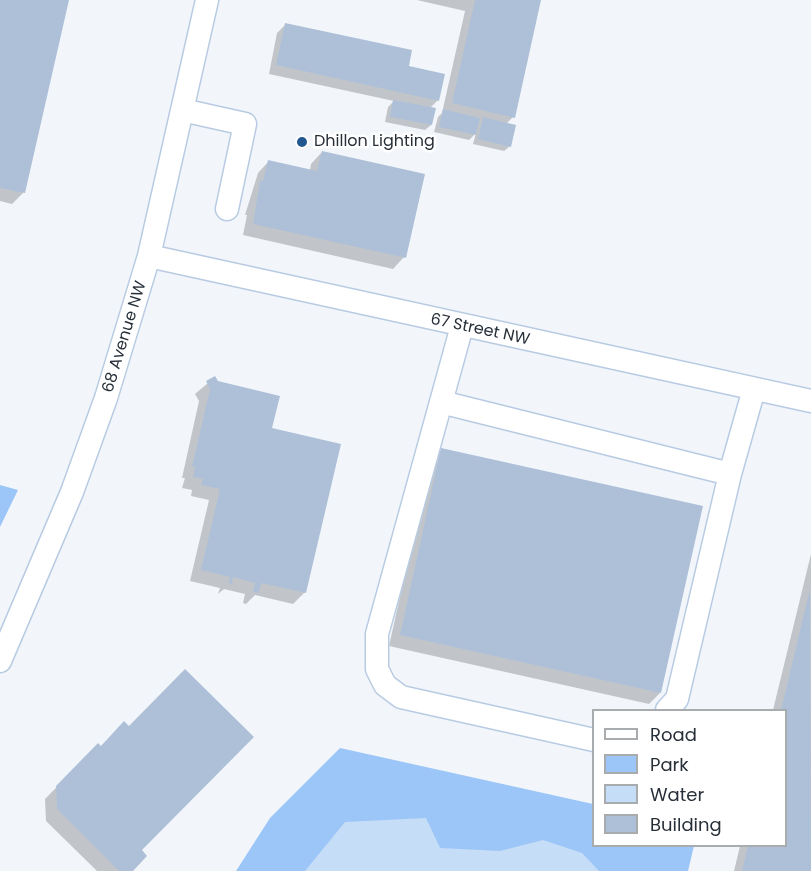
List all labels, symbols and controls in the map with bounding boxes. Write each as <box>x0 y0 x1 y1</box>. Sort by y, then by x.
place label: Dhillon Lighting <box>314 132 435 152</box>
marker: Dhillon Lighting <box>295 135 309 149</box>
street label: 68 Avenue NW <box>99 279 151 395</box>
street label: 67 Street NW <box>429 310 531 350</box>
legend <box>592 709 787 847</box>
text: Road <box>650 722 697 747</box>
text: Park <box>650 752 689 777</box>
text: Water <box>650 782 704 807</box>
text: Building <box>650 812 722 837</box>

